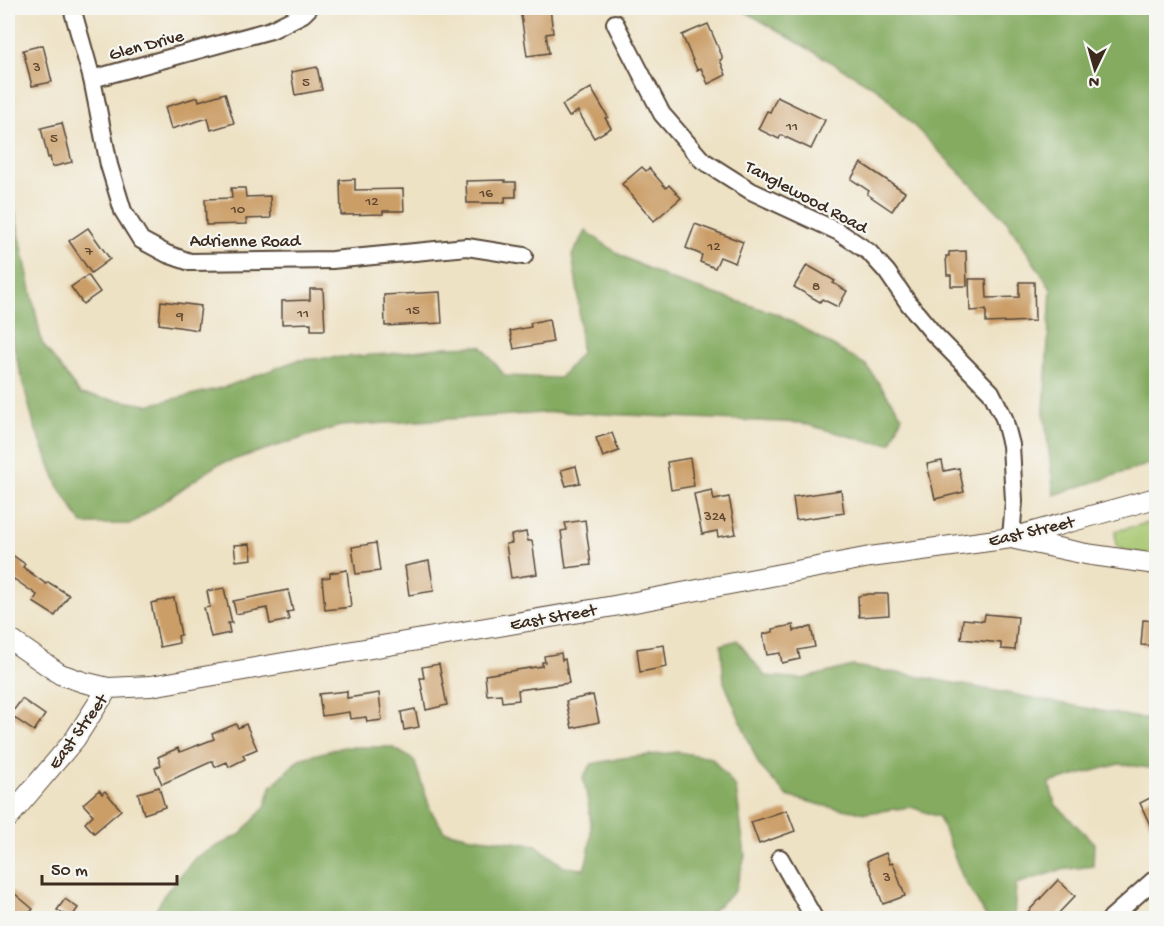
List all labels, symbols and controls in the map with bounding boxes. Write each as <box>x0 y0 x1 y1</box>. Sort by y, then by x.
street label: Glen Drive <box>107 26 187 66</box>
north arrow <box>1065 39 1125 99</box>
house number: 3 <box>32 59 41 77</box>
text: N <box>1087 70 1100 90</box>
house number: 5 <box>302 74 310 92</box>
house number: 11 <box>785 118 798 136</box>
house number: 5 <box>50 130 58 148</box>
street label: Tanglewood Road <box>740 157 872 240</box>
house number: 16 <box>478 185 493 203</box>
house number: 12 <box>364 193 379 211</box>
house number: 10 <box>230 201 246 219</box>
street label: Adrienne Road <box>190 232 302 253</box>
house number: 12 <box>706 238 721 256</box>
house number: 7 <box>84 243 94 261</box>
house number: 8 <box>812 278 820 296</box>
house number: 15 <box>405 302 420 320</box>
house number: 11 <box>296 305 309 323</box>
house number: 9 <box>175 308 184 326</box>
house number: 324 <box>703 508 726 526</box>
street label: East Street <box>987 512 1078 553</box>
street label: East Street <box>509 600 600 636</box>
street label: East Street <box>45 690 114 774</box>
scale bar <box>42 848 177 886</box>
text: 50 m <box>51 861 88 882</box>
house number: 3 <box>882 869 891 887</box>

